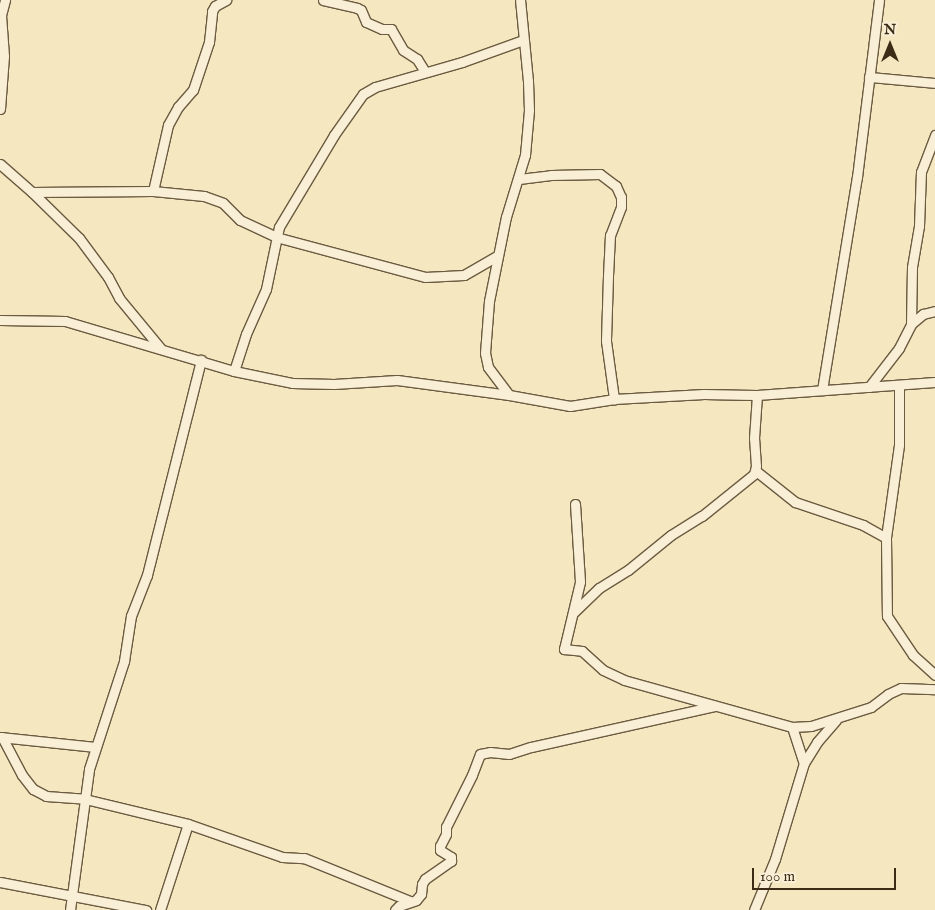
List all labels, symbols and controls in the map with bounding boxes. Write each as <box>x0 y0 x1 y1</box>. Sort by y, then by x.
north arrow <box>865 20 915 70</box>
text: N <box>884 21 896 39</box>
scale bar <box>755 858 899 890</box>
text: 100 m <box>760 867 795 886</box>

